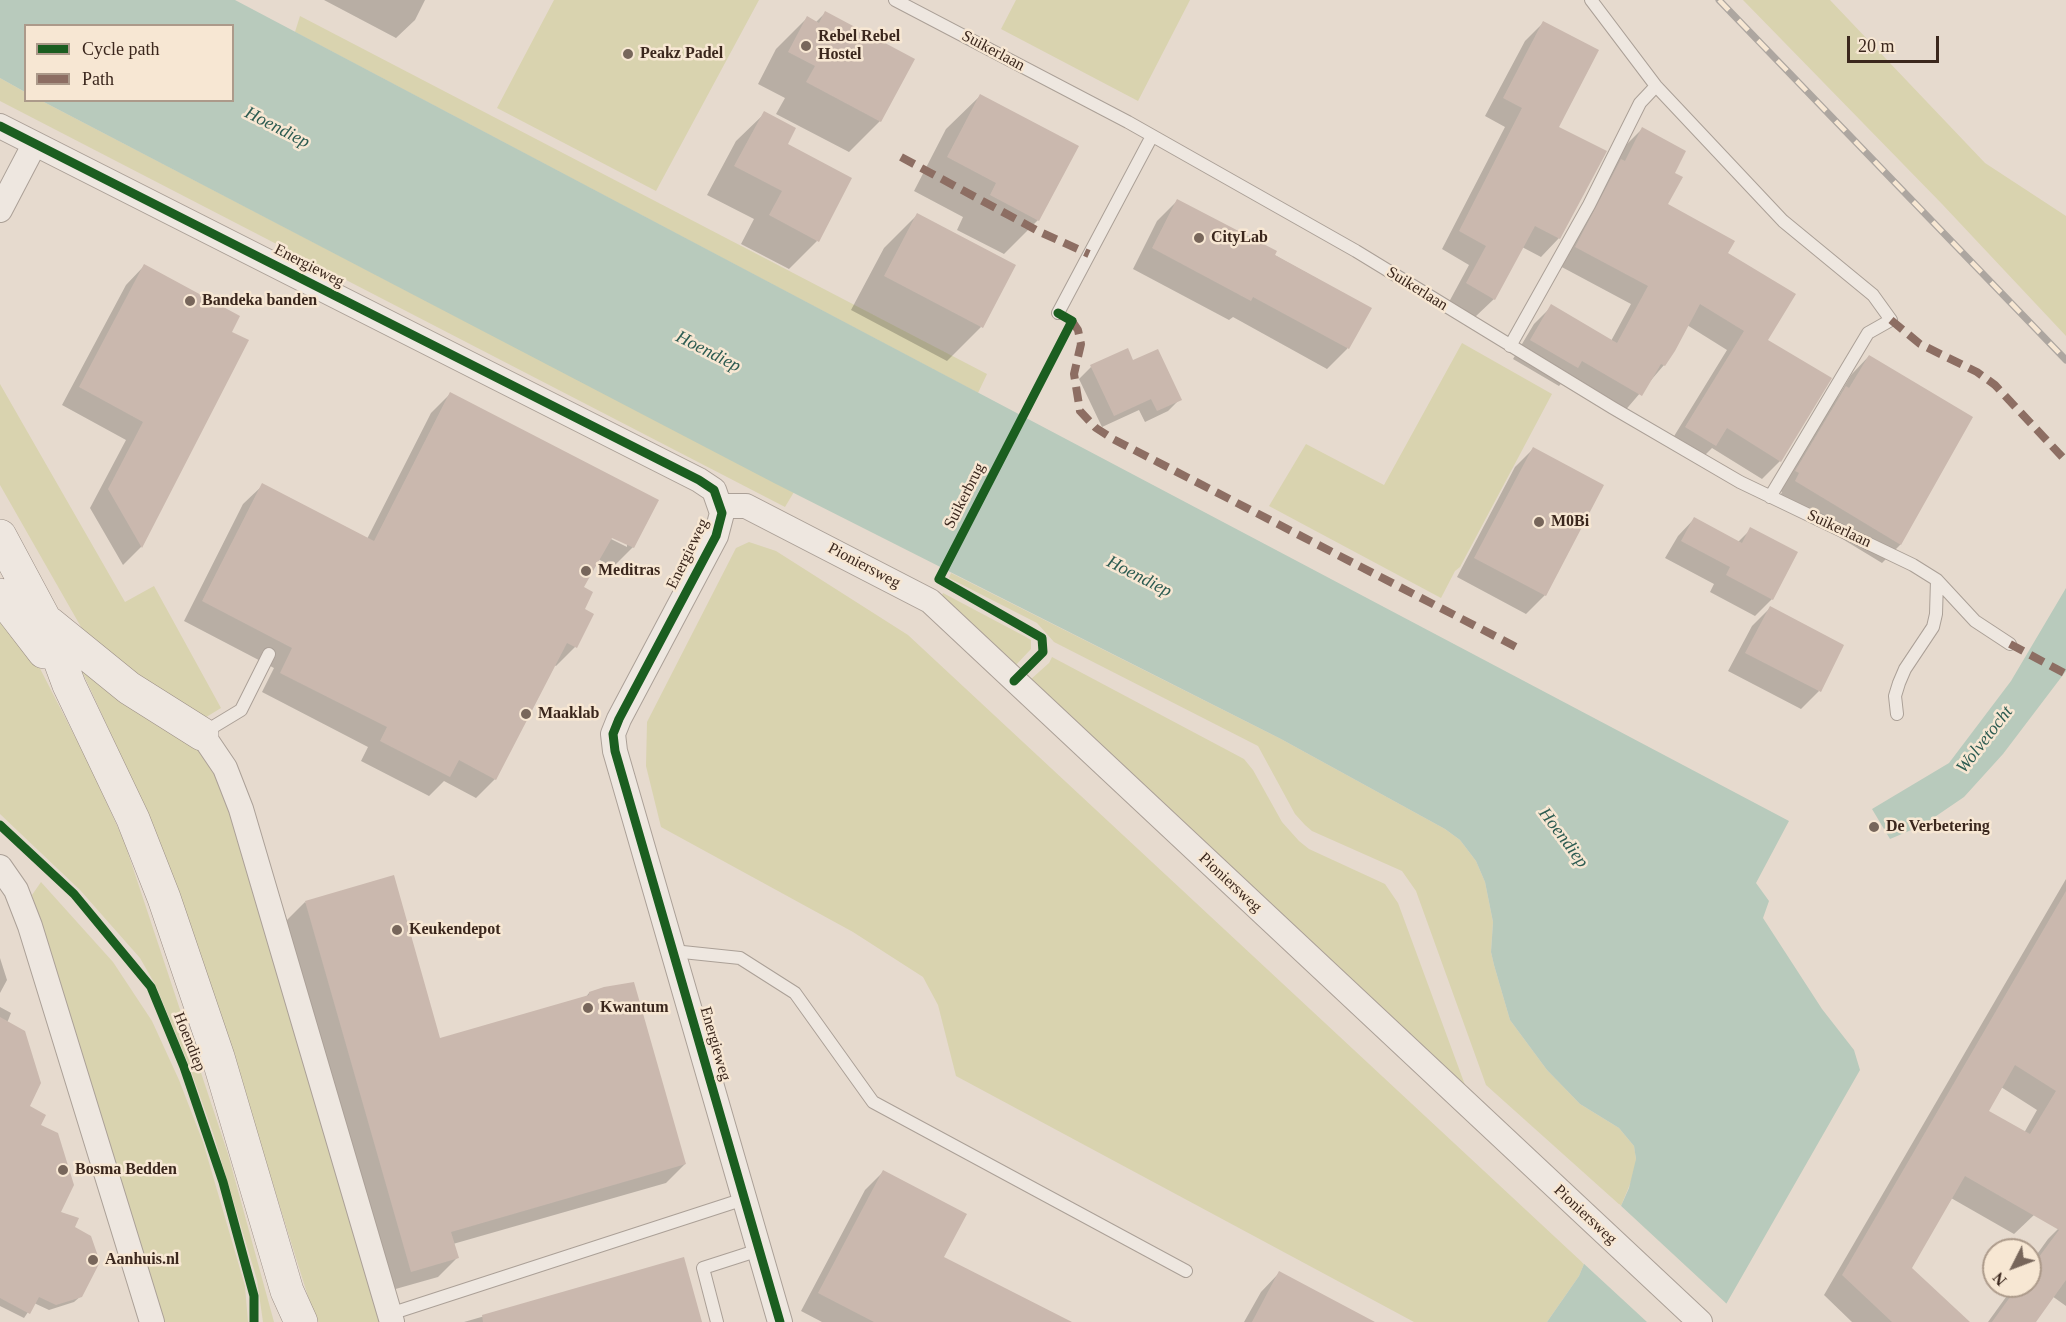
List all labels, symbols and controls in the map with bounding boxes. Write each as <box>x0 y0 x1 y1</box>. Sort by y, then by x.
legend <box>24 24 234 102</box>
scale bar <box>1850 24 1942 62</box>
street label: Suikerlaan <box>958 26 1028 76</box>
place label: Rebel Rebel Hostel <box>818 27 900 65</box>
text: 20 m <box>1858 36 1895 56</box>
text: Cycle path <box>82 39 159 59</box>
marker: Rebel Rebel Hostel <box>799 39 813 53</box>
place label: Peakz Padel <box>640 44 723 64</box>
marker: Peakz Padel <box>621 47 635 61</box>
text: Path <box>82 69 114 89</box>
water label: Hoendiep <box>241 102 313 154</box>
place label: CityLab <box>1211 228 1268 248</box>
marker: CityLab <box>1192 231 1206 245</box>
street label: Energieweg <box>271 240 347 292</box>
street label: Suikerlaan <box>1383 263 1451 315</box>
place label: Bandeka banden <box>202 291 317 311</box>
marker: Bandeka banden <box>183 294 197 308</box>
water label: Hoendiep <box>672 326 744 378</box>
street label: Suikerbrug <box>940 460 990 532</box>
street label: Suikerlaan <box>1804 506 1874 552</box>
place label: M0Bi <box>1551 512 1589 532</box>
marker: M0Bi <box>1532 515 1546 529</box>
street label: Energieweg <box>663 516 713 592</box>
street label: Pioniersweg <box>825 539 903 593</box>
water label: Hoendiep <box>1103 551 1175 603</box>
place label: Meditras <box>598 561 660 581</box>
marker: Meditras <box>579 564 593 578</box>
water label: Wolvetocht <box>1952 702 2018 778</box>
place label: Maaklab <box>538 704 599 724</box>
marker: Maaklab <box>519 707 533 721</box>
water label: Hoendiep <box>1533 804 1593 872</box>
place label: De Verbetering <box>1886 817 1990 837</box>
marker: De Verbetering <box>1867 820 1881 834</box>
street label: Pioniersweg <box>1195 849 1265 917</box>
place label: Keukendepot <box>409 920 501 940</box>
marker: Keukendepot <box>390 923 404 937</box>
place label: Kwantum <box>600 998 668 1018</box>
marker: Kwantum <box>581 1001 595 1015</box>
street label: Energieweg <box>695 1005 735 1083</box>
street label: Hoendiep <box>168 1010 210 1074</box>
place label: Bosma Bedden <box>75 1160 177 1180</box>
marker: Bosma Bedden <box>56 1163 70 1177</box>
street label: Pioniersweg <box>1550 1181 1620 1249</box>
north arrow <box>1982 1238 2042 1298</box>
place label: Aanhuis.nl <box>105 1250 179 1270</box>
marker: Aanhuis.nl <box>86 1253 100 1267</box>
text: N <box>1990 1269 2010 1289</box>

